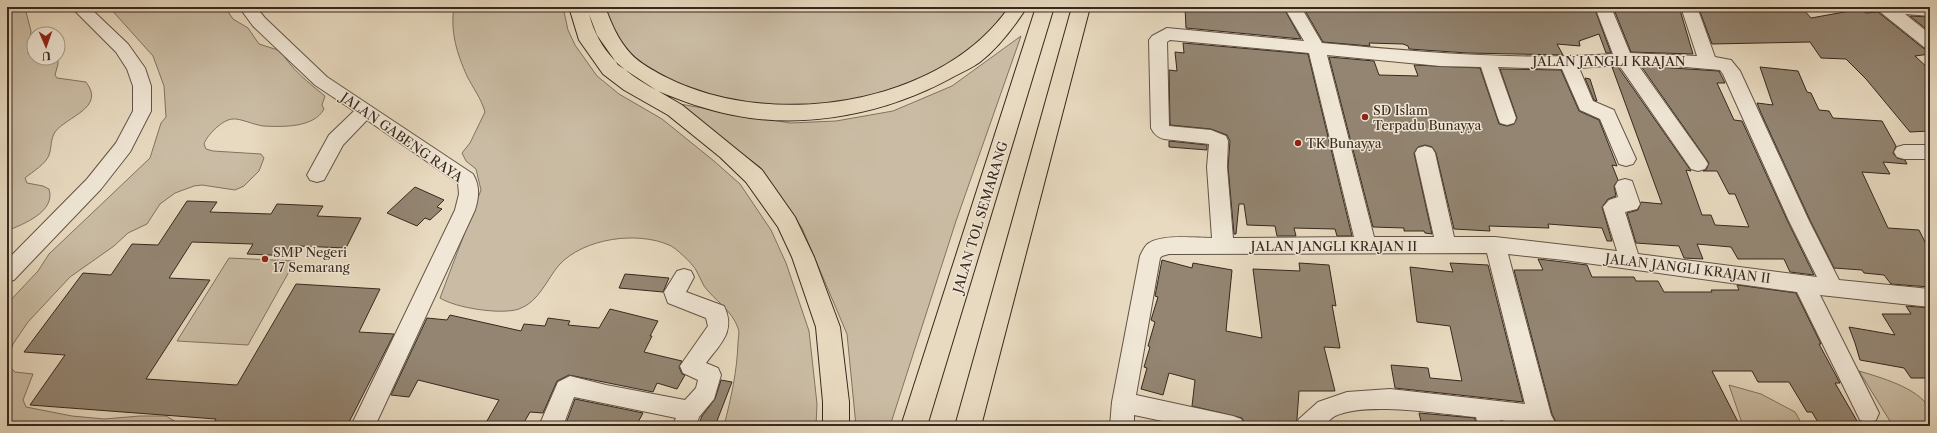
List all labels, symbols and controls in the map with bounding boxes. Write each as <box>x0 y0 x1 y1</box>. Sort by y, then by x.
north arrow <box>26 26 66 66</box>
text: U <box>42 49 51 63</box>
street label: JALAN JANGLI KRAJAN <box>1530 53 1686 69</box>
street label: JALAN GABENG RAYA <box>336 88 466 185</box>
place label: SD Islam Terpadu Bunayya <box>1373 102 1481 133</box>
marker: SD Islam Terpadu Bunayya <box>1360 112 1370 122</box>
place label: TK Bunayya <box>1306 135 1382 151</box>
marker: TK Bunayya <box>1293 138 1303 148</box>
street label: JALAN TOL SEMARANG <box>949 139 1011 297</box>
street label: JALAN JANGLI KRAJAN II <box>1249 238 1417 254</box>
place label: SMP Negeri 17 Semarang <box>273 244 350 275</box>
street label: JALAN JANGLI KRAJAN II <box>1603 250 1772 286</box>
marker: SMP Negeri 17 Semarang <box>260 254 270 264</box>

